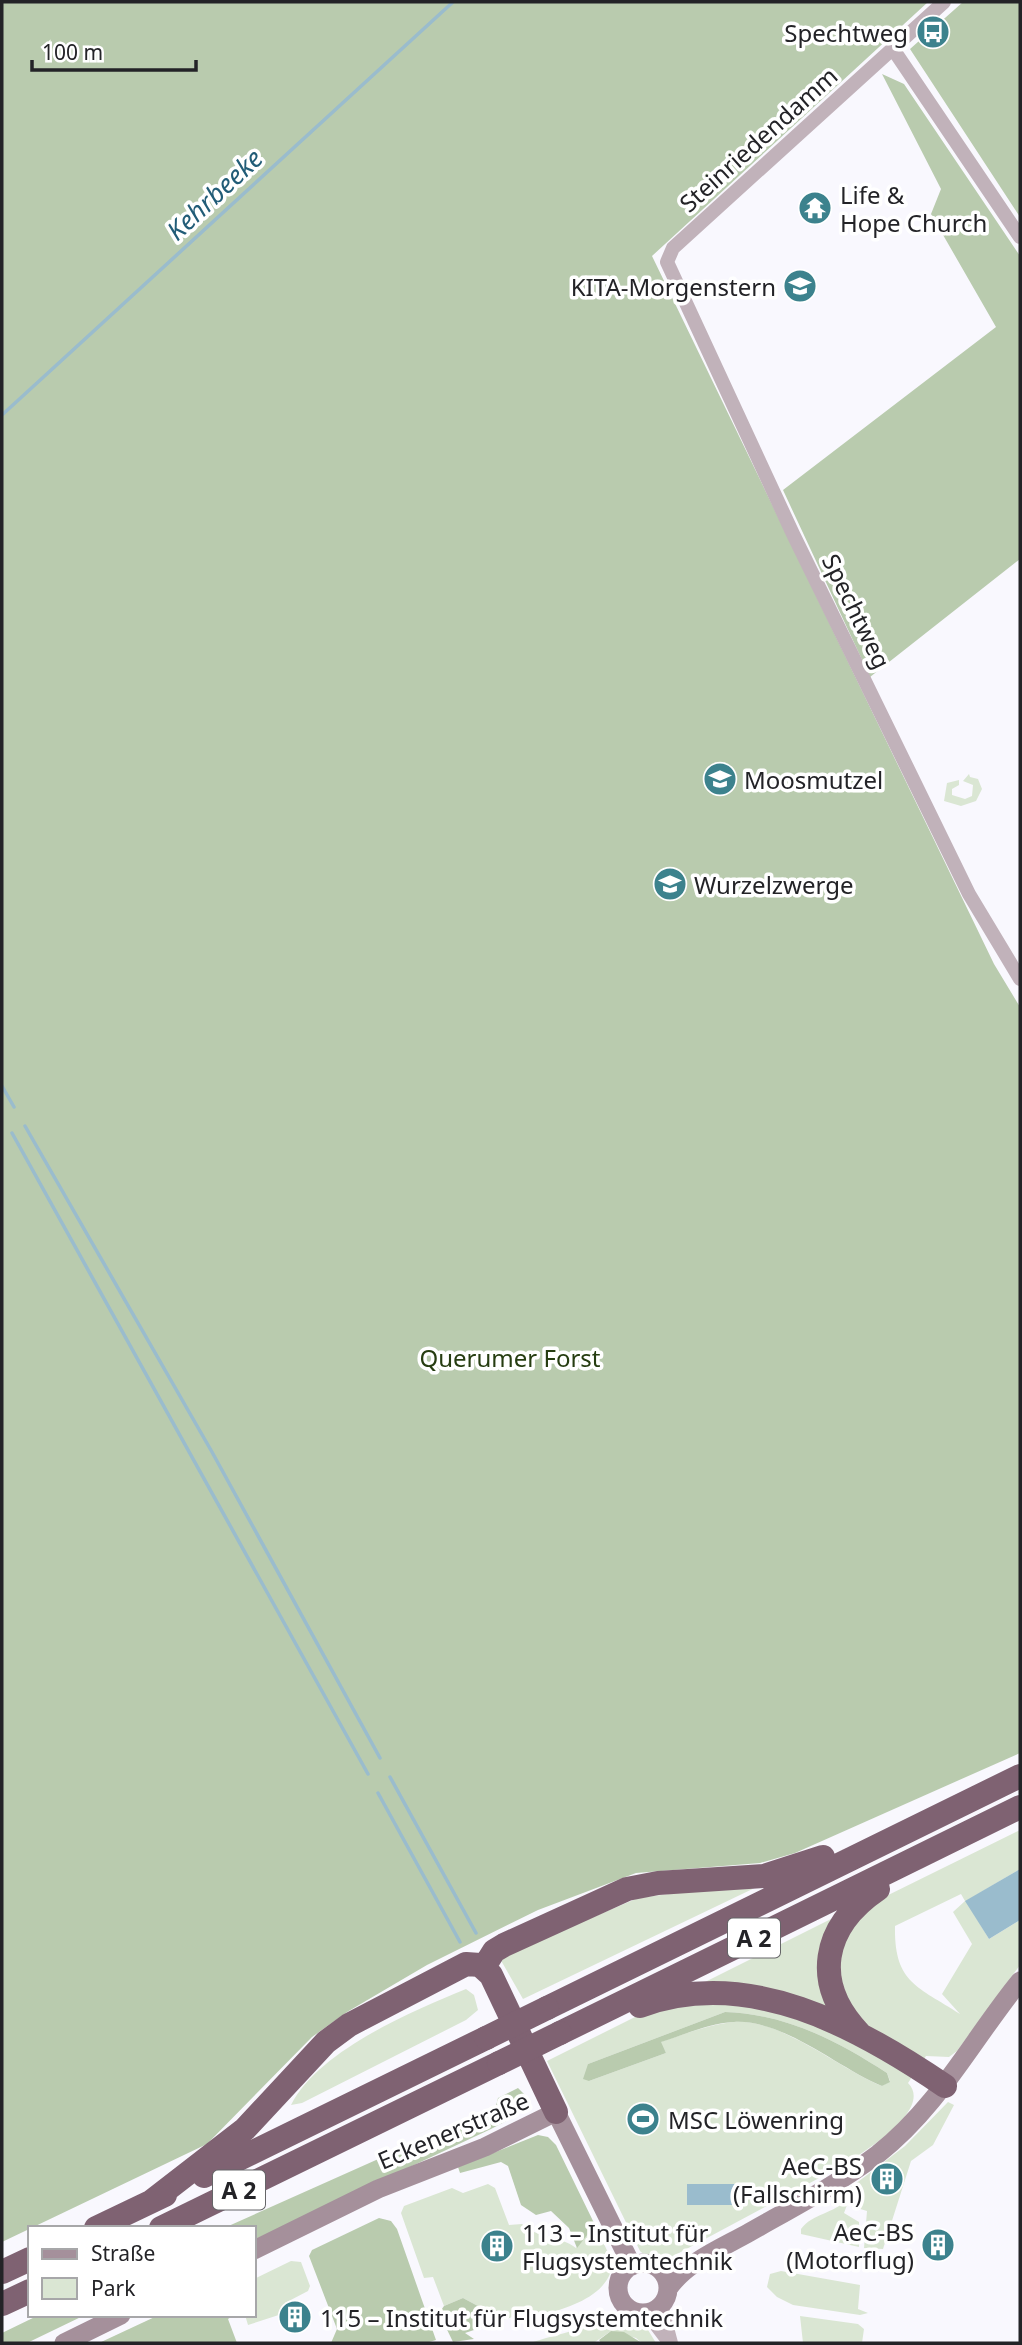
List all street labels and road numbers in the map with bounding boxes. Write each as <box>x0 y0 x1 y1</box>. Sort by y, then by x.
street label: Steinriedendamm <box>672 59 844 219</box>
street label: Spechtweg <box>815 548 899 674</box>
road number: A 2 <box>728 1918 780 1957</box>
street label: Eckenerstraße <box>372 2083 534 2177</box>
road number: A 2 <box>213 2170 265 2210</box>

